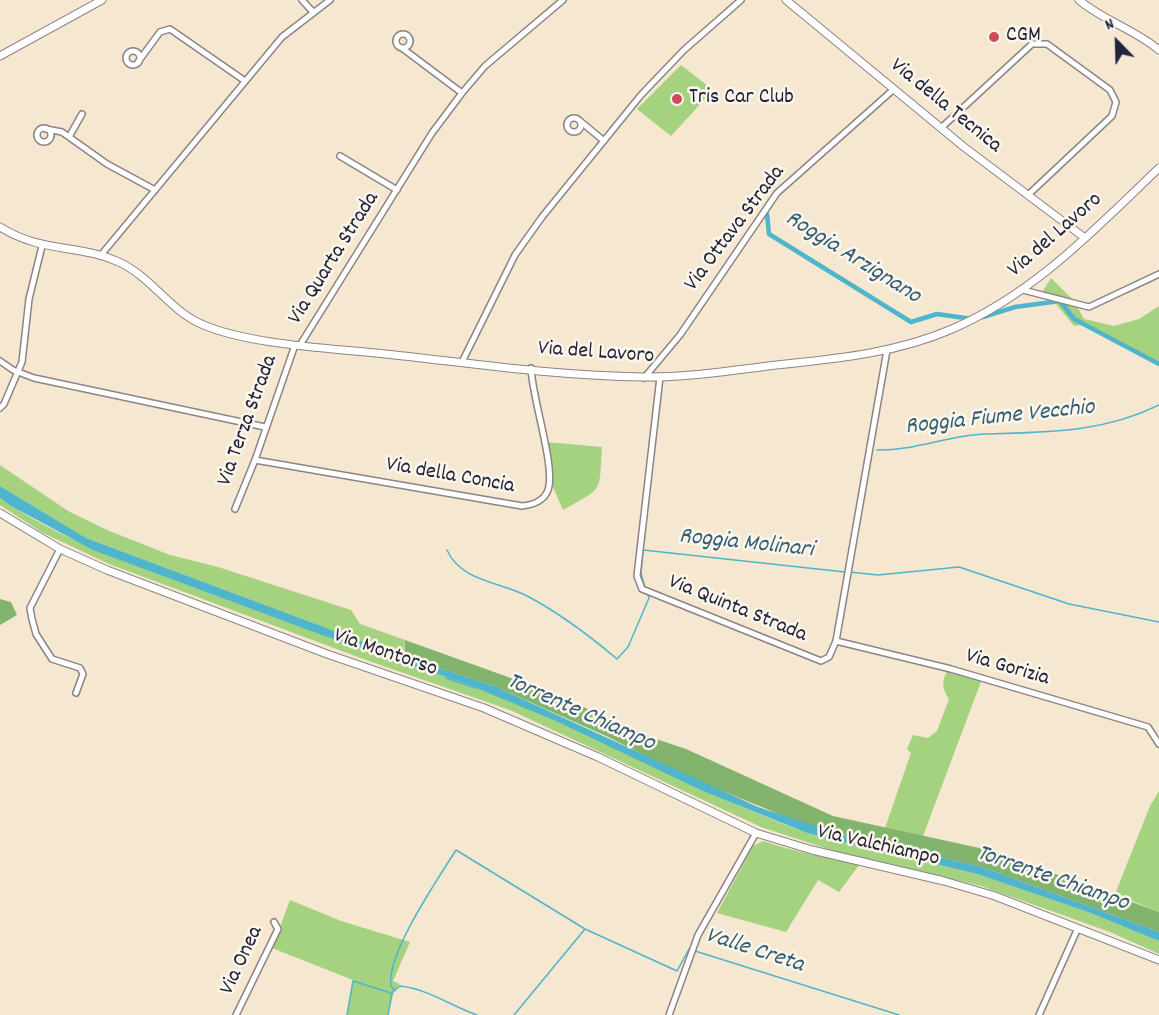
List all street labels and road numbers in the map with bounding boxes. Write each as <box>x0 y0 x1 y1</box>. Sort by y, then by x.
street label: Via della Tecnica <box>884 54 1006 160</box>
street label: Via Ottava Strada <box>680 161 792 297</box>
street label: Via Quarta Strada <box>284 188 386 330</box>
street label: Via del Lavoro <box>1003 188 1109 284</box>
street label: Via del Lavoro <box>537 337 655 371</box>
street label: Via Terza Strada <box>213 352 285 490</box>
street label: Via della Concia <box>384 453 516 501</box>
street label: Via Quinta Strada <box>664 570 810 650</box>
street label: Via Montorso <box>330 624 440 684</box>
street label: Via Gorizia <box>962 644 1052 694</box>
street label: Via Valchiampo <box>814 820 942 874</box>
street label: Via Onea <box>216 922 270 1000</box>

